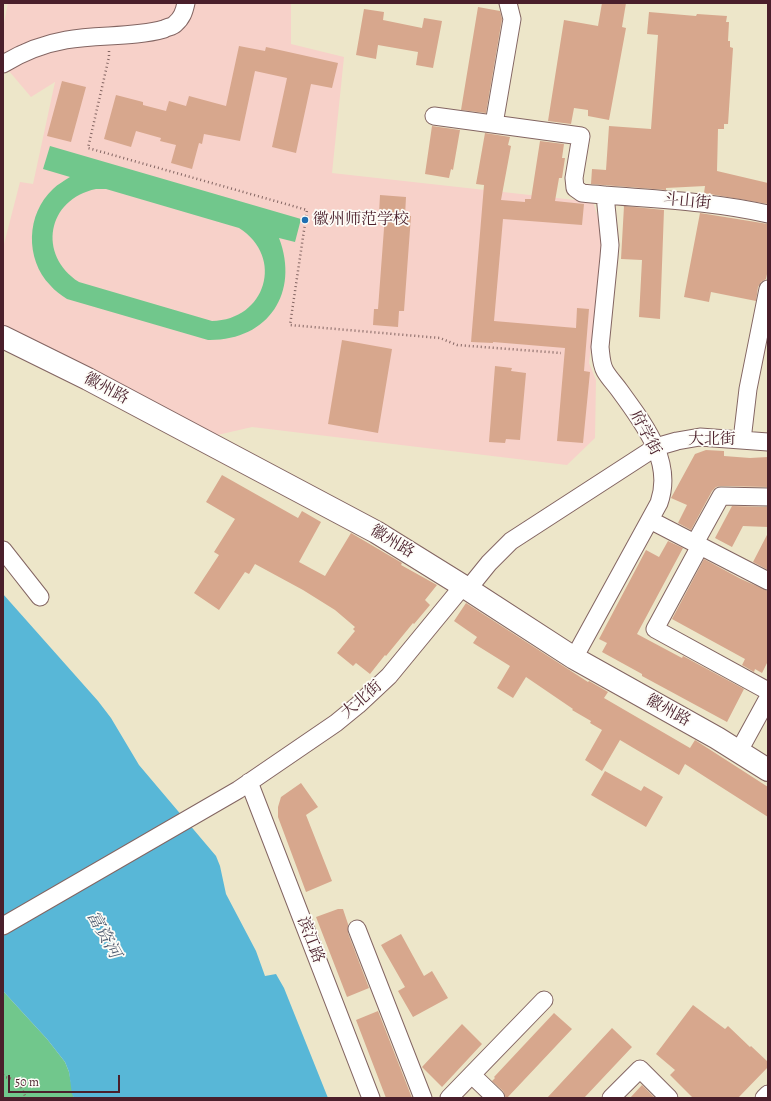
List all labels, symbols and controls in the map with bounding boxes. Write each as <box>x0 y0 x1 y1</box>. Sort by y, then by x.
street label: 斗山街 <box>662 190 712 214</box>
place label: 徽州师范学校 <box>313 210 409 230</box>
marker: 徽州师范学校 <box>300 215 310 225</box>
street label: 徽州路 <box>80 369 132 409</box>
street label: 府学街 <box>625 407 665 459</box>
street label: 大北街 <box>688 430 736 450</box>
street label: 徽州路 <box>366 521 418 563</box>
street label: 大北街 <box>338 677 386 723</box>
street label: 徽州路 <box>642 691 694 731</box>
water label: 富资河 <box>82 908 124 962</box>
street label: 滨江路 <box>292 914 328 966</box>
scale bar <box>10 1067 122 1093</box>
text: 50 m <box>15 1074 39 1090</box>

